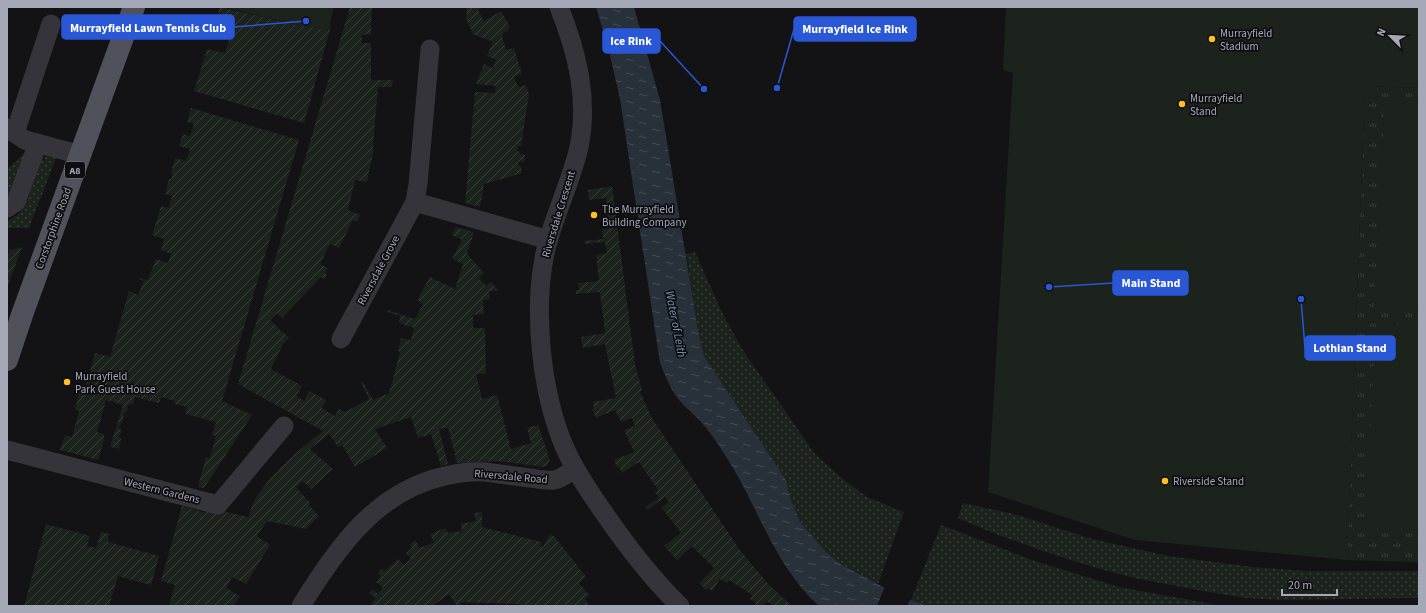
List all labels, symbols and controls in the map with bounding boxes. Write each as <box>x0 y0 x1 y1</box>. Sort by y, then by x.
callout: Murrayfield Lawn Tennis Club <box>62 15 234 39</box>
north arrow <box>1370 16 1410 56</box>
callout: Murrayfield Ice Rink <box>794 17 916 41</box>
text: Murrayfield Lawn Tennis Club <box>70 20 226 37</box>
text: Murrayfield Ice Rink <box>802 21 908 38</box>
place label: Murrayfield Stadium <box>1220 26 1272 54</box>
text: N <box>1373 26 1390 39</box>
callout: Ice Rink <box>603 29 660 53</box>
text: Ice Rink <box>610 33 652 50</box>
marker: Murrayfield Stadium <box>1207 34 1217 44</box>
place label: Murrayfield Stand <box>1190 91 1242 119</box>
marker: Murrayfield Stand <box>1177 99 1187 109</box>
road number: A8 <box>65 162 85 178</box>
street label: Riversdale Crescent <box>538 169 579 259</box>
street label: Corstorphine Road <box>32 185 75 271</box>
place label: The Murrayfield Building Company <box>602 202 687 230</box>
marker: The Murrayfield Building Company <box>589 210 599 220</box>
street label: Riversdale Grove <box>354 232 403 308</box>
callout: Main Stand <box>1113 271 1188 295</box>
text: Main Stand <box>1122 275 1181 292</box>
water label: Water of Leith <box>661 289 690 359</box>
callout: Lothian Stand <box>1305 336 1395 360</box>
text: Lothian Stand <box>1313 340 1387 357</box>
place label: Murrayfield Park Guest House <box>75 369 156 397</box>
marker: Murrayfield Park Guest House <box>62 377 72 387</box>
street label: Riversdale Road <box>474 466 548 487</box>
street label: Western Gardens <box>122 474 202 507</box>
place label: Riverside Stand <box>1173 474 1244 489</box>
marker: Riverside Stand <box>1160 476 1170 486</box>
scale bar <box>1282 571 1337 597</box>
text: 20 m <box>1288 577 1312 594</box>

